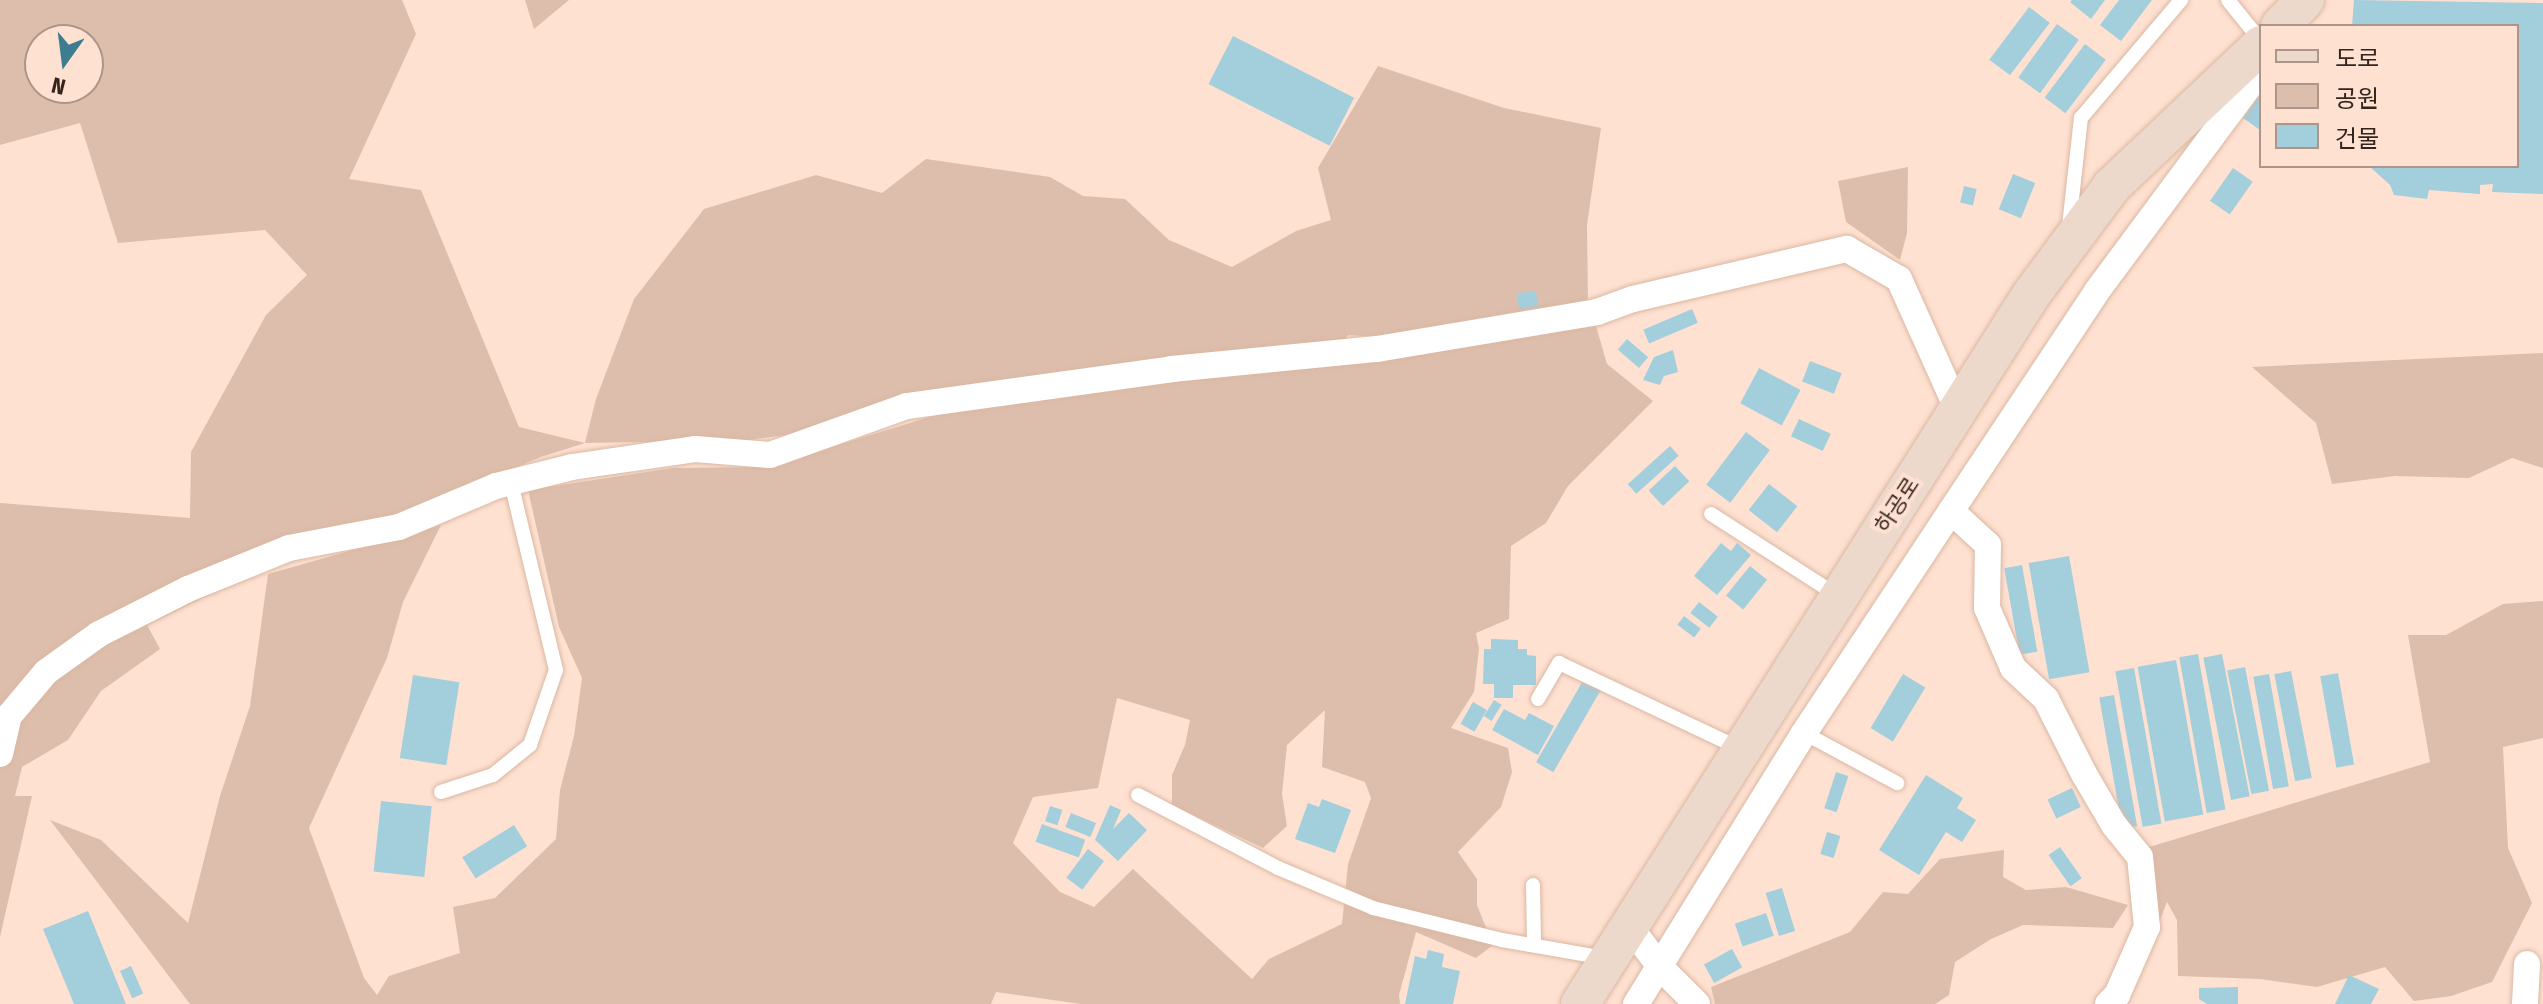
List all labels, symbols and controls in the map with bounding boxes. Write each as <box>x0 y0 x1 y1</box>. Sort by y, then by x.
north arrow <box>24 24 104 104</box>
legend <box>2259 24 2519 168</box>
text: 도로 <box>2335 45 2379 73</box>
text: N <box>49 71 68 101</box>
text: 공원 <box>2335 85 2379 113</box>
text: 건물 <box>2335 125 2379 153</box>
street label: 하공로 <box>1869 472 1925 538</box>

